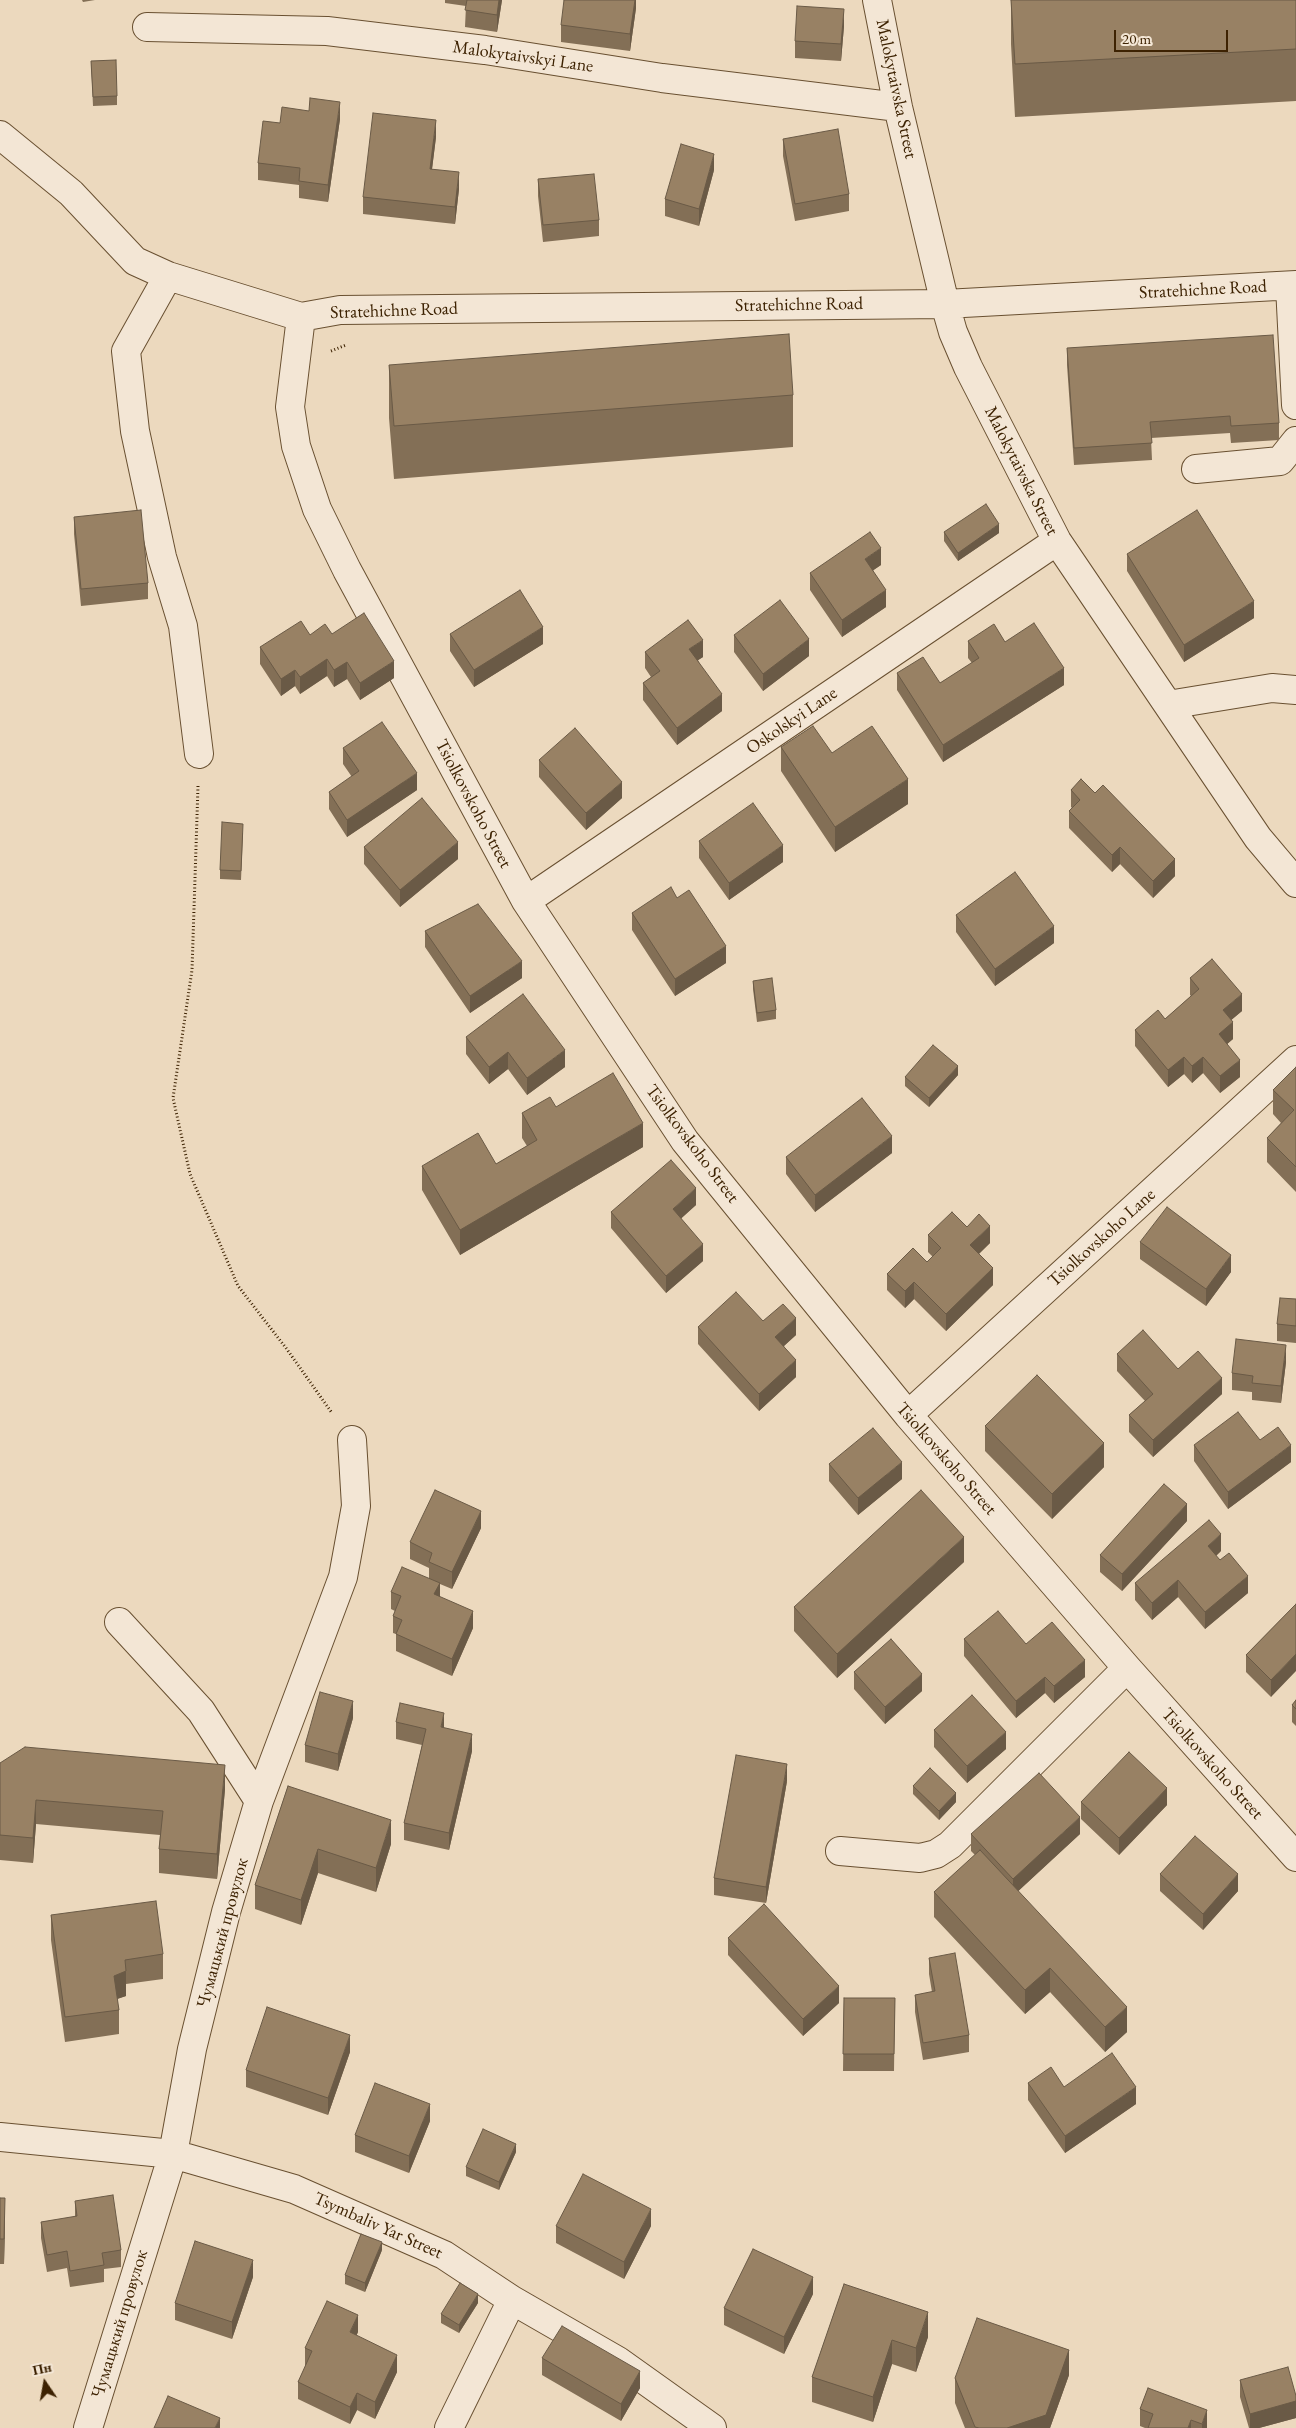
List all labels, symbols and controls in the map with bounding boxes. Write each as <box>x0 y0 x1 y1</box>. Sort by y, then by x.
street label: Malokytaivska Street <box>871 17 921 161</box>
scale bar <box>1116 20 1230 52</box>
text: 20 m <box>1122 29 1151 48</box>
street label: Malokytaivskyi Lane <box>451 36 595 78</box>
street label: Stratehichne Road <box>1139 276 1267 304</box>
street label: Stratehichne Road <box>735 293 863 317</box>
street label: Stratehichne Road <box>330 298 458 324</box>
street label: Malokytaivska Street <box>979 403 1063 539</box>
street label: Oskolskyi Lane <box>742 683 842 759</box>
street label: Tsiolkovskoho Street <box>430 736 516 872</box>
street label: Tsiolkovskoho Street <box>640 1081 744 1207</box>
street label: Tsiolkovskoho Lane <box>1044 1184 1160 1292</box>
street label: Tsiolkovskoho Street <box>891 1398 1001 1520</box>
street label: Tsiolkovskoho Street <box>1156 1704 1268 1824</box>
street label: Чумацький провулок <box>193 1856 253 2010</box>
street label: Tsymbaliv Yar Street <box>310 2188 446 2264</box>
street label: Чумацький провулок <box>87 2247 153 2401</box>
north arrow <box>20 2358 70 2408</box>
text: Пн <box>31 2358 53 2379</box>

